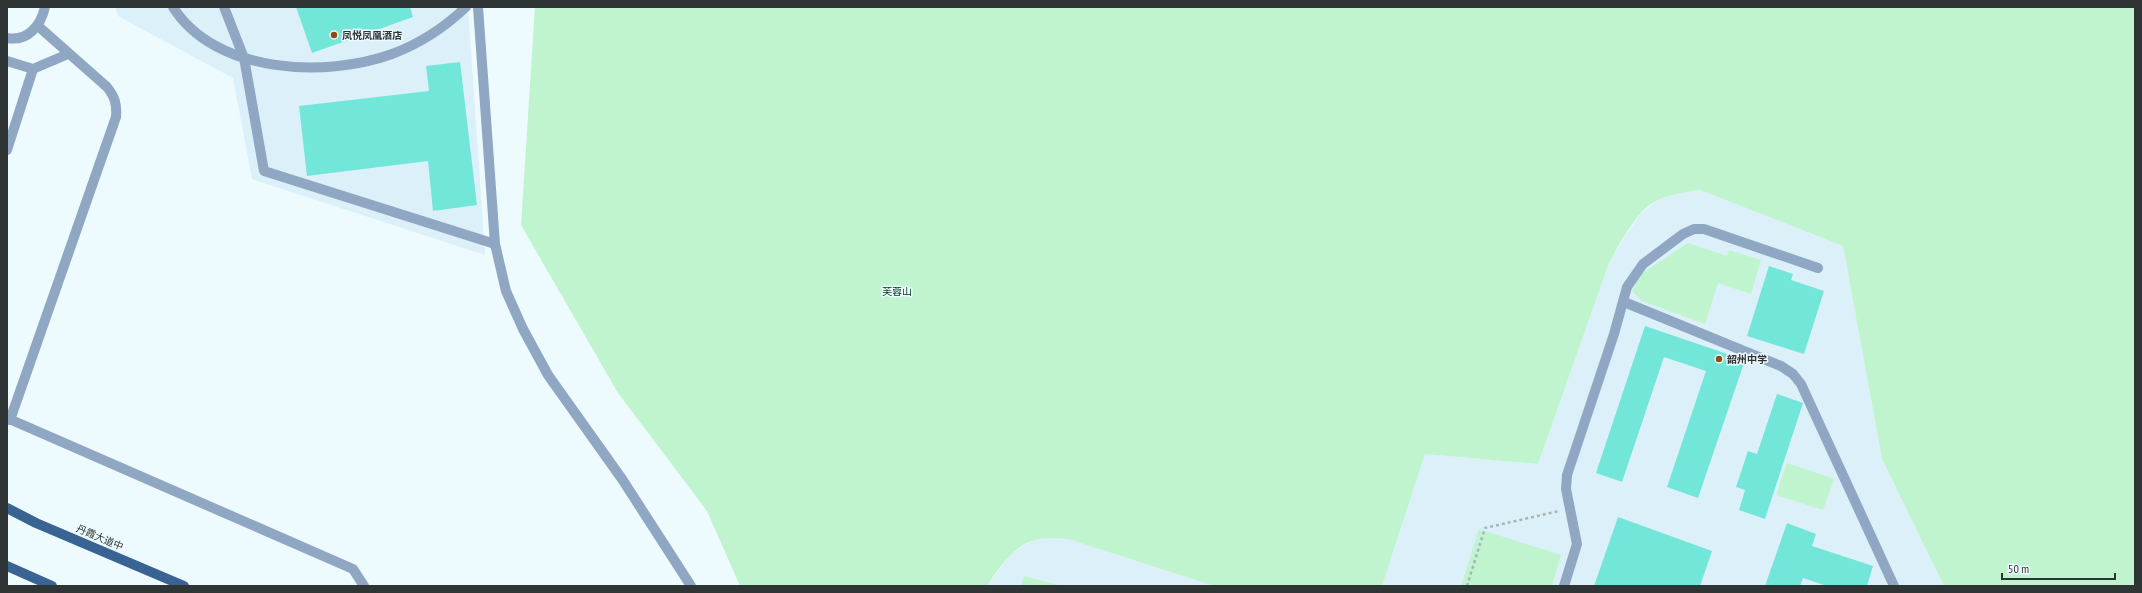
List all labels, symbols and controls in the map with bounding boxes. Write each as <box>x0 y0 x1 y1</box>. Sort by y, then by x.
place label: 凤悦凤凰酒店 <box>342 29 402 42</box>
marker: 凤悦凤凰酒店 <box>329 30 339 40</box>
park label: 芙蓉山 <box>882 285 912 298</box>
place label: 韶州中学 <box>1727 353 1767 366</box>
marker: 韶州中学 <box>1714 354 1724 364</box>
street label: 丹霞大道中 <box>74 522 125 553</box>
scale bar <box>2002 555 2115 581</box>
text: 50 m <box>2008 561 2029 576</box>

